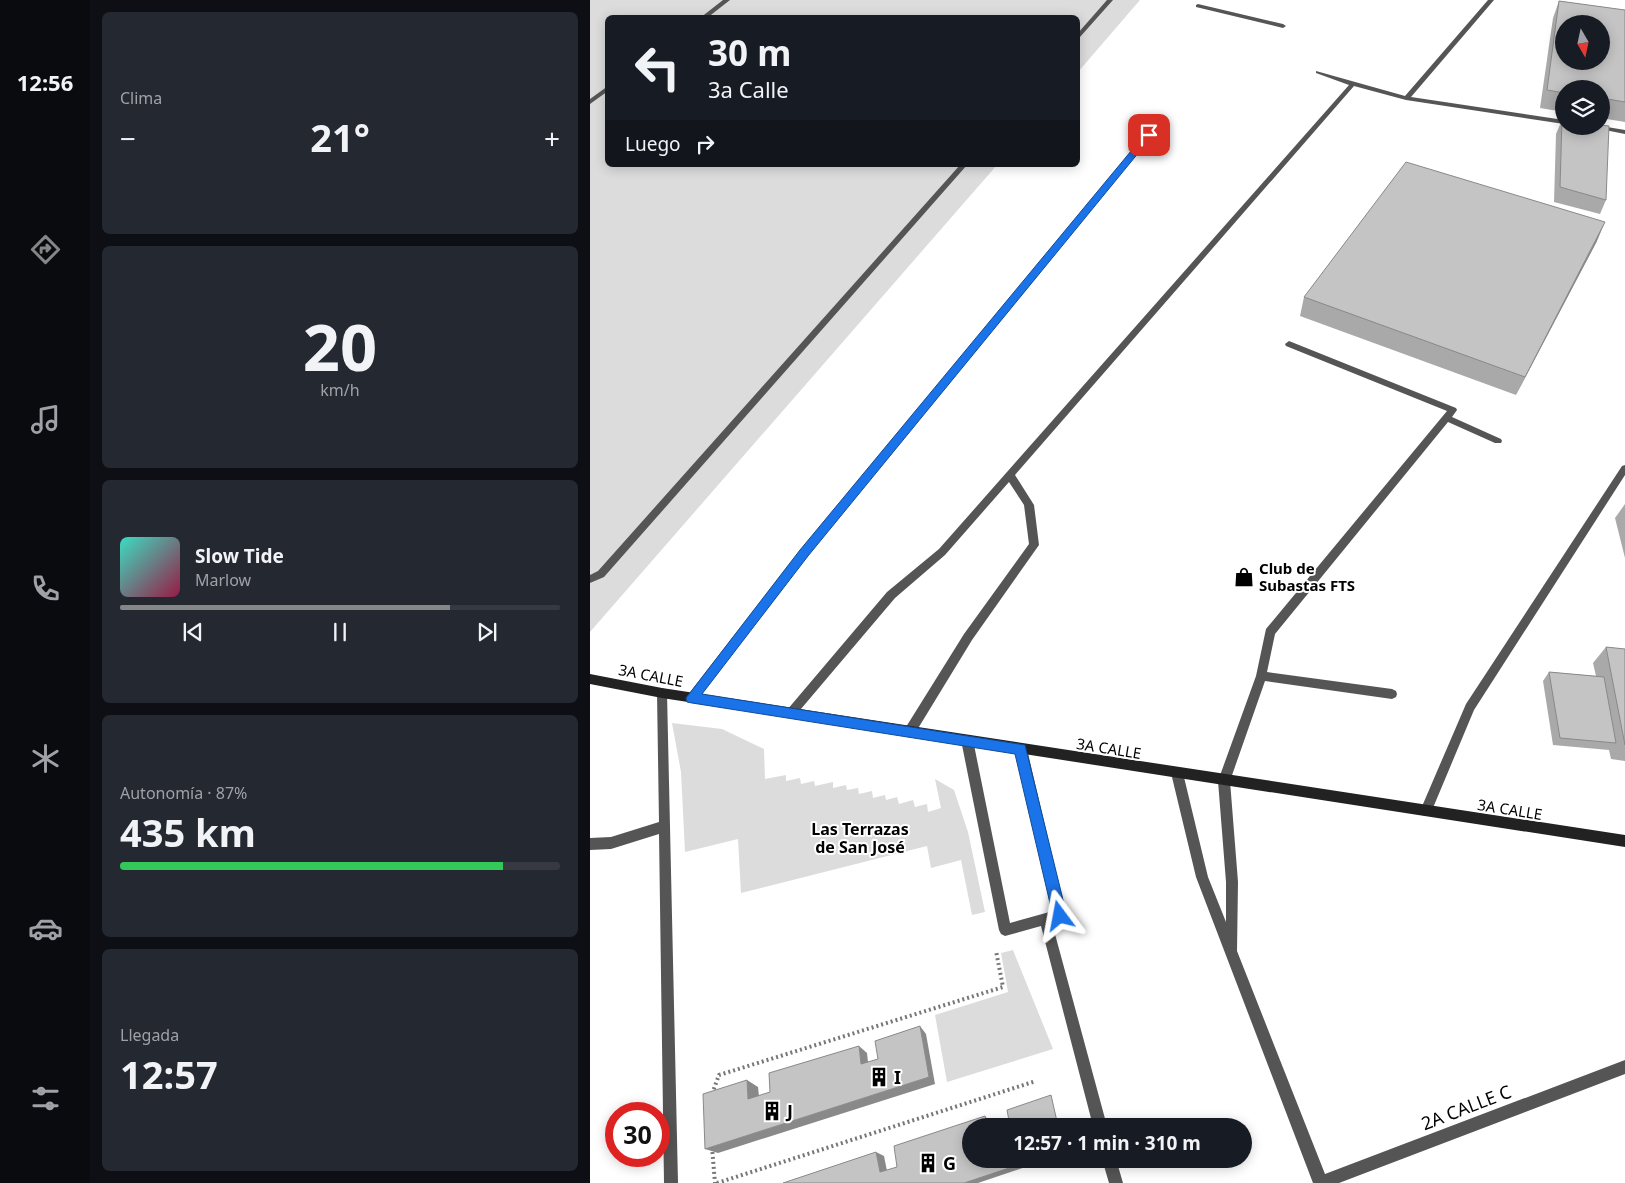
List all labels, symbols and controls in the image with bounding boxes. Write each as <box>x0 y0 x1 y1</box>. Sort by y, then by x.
north arrow <box>1555 15 1610 70</box>
map controls <box>1555 15 1610 135</box>
text: 30 m <box>708 29 791 76</box>
icon: left <box>625 35 690 100</box>
text: 12:56 <box>17 67 73 97</box>
text: 3a Calle <box>708 74 789 104</box>
button: layers <box>1555 80 1610 135</box>
text: Clima <box>120 87 162 109</box>
text: 21° <box>310 111 370 163</box>
pin <box>1128 114 1170 156</box>
text: − <box>120 119 136 157</box>
text: + <box>544 119 560 157</box>
icon: arrive <box>1135 121 1163 149</box>
icon: right <box>691 130 719 158</box>
text: Luego <box>625 131 681 157</box>
icon: directions <box>28 232 63 267</box>
text: 20 <box>303 302 377 390</box>
text: km/h <box>320 379 360 401</box>
icon: music <box>28 402 63 437</box>
text: Slow Tide <box>195 543 284 569</box>
place label: Club de Subastas FTS <box>1259 558 1355 595</box>
shop icon: Club de Subastas FTS <box>1233 566 1255 588</box>
text: Marlow <box>195 569 251 591</box>
icon: phone <box>28 571 63 606</box>
icon: previous <box>179 618 207 646</box>
icon: pause <box>326 618 354 646</box>
icon: next <box>473 618 501 646</box>
street label: 3A CALLE <box>617 659 685 691</box>
street label: 3A CALLE <box>1075 733 1143 763</box>
icon: climate <box>28 741 63 776</box>
text: Autonomía · 87% <box>120 782 247 804</box>
street label: 3A CALLE <box>1476 794 1544 824</box>
text: 435 km <box>120 806 256 858</box>
district label: Las Terrazas de San José <box>811 818 909 858</box>
position arrow <box>1033 889 1085 941</box>
icon: car <box>28 911 63 946</box>
text: Llegada <box>120 1024 179 1046</box>
text: 12:57 <box>120 1048 218 1100</box>
place label: I <box>894 1065 901 1089</box>
building icon: I <box>868 1066 890 1088</box>
street label: 2A CALLE C <box>1418 1079 1514 1135</box>
icon: filters <box>28 1081 63 1116</box>
place label: J <box>785 1099 793 1123</box>
building icon: J <box>761 1100 783 1122</box>
speed limit sign: 30 <box>605 1102 670 1167</box>
text: 12:57 · 1 min · 310 m <box>1013 1130 1201 1156</box>
place label: G <box>943 1151 956 1175</box>
building icon: G <box>917 1152 939 1174</box>

